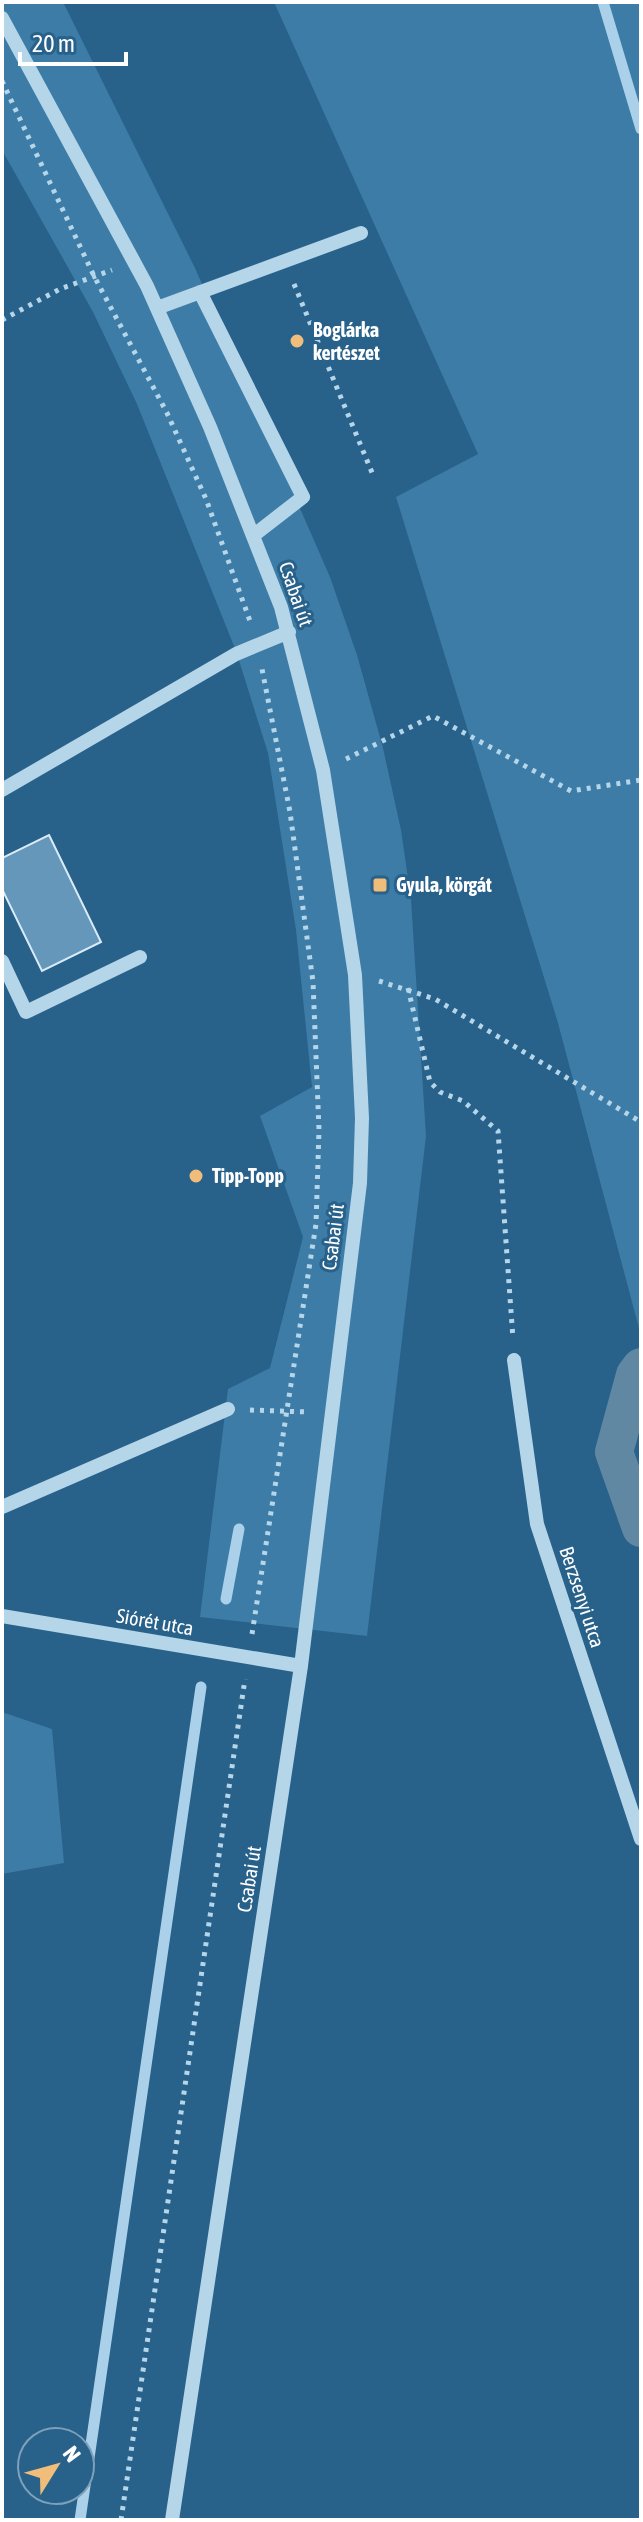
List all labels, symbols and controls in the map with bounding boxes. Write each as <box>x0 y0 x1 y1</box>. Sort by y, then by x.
scale bar <box>20 16 126 66</box>
text: 20 m <box>32 30 75 57</box>
place label: Boglárka kertészet <box>313 318 380 364</box>
marker: Boglárka kertészet <box>288 332 306 350</box>
street label: Csabai út <box>275 558 318 629</box>
place label: Gyula, körgát <box>396 873 492 896</box>
marker: Gyula, körgát <box>371 876 389 894</box>
place label: Tipp-Topp <box>212 1164 284 1187</box>
marker: Tipp-Topp <box>187 1167 205 1185</box>
street label: Csabai út <box>317 1202 348 1272</box>
street label: Berzsenyi utca <box>555 1543 610 1650</box>
street label: Siórét utca <box>115 1603 195 1640</box>
street label: Csabai út <box>232 1844 265 1914</box>
north arrow <box>16 2426 96 2506</box>
text: N <box>58 2441 86 2467</box>

